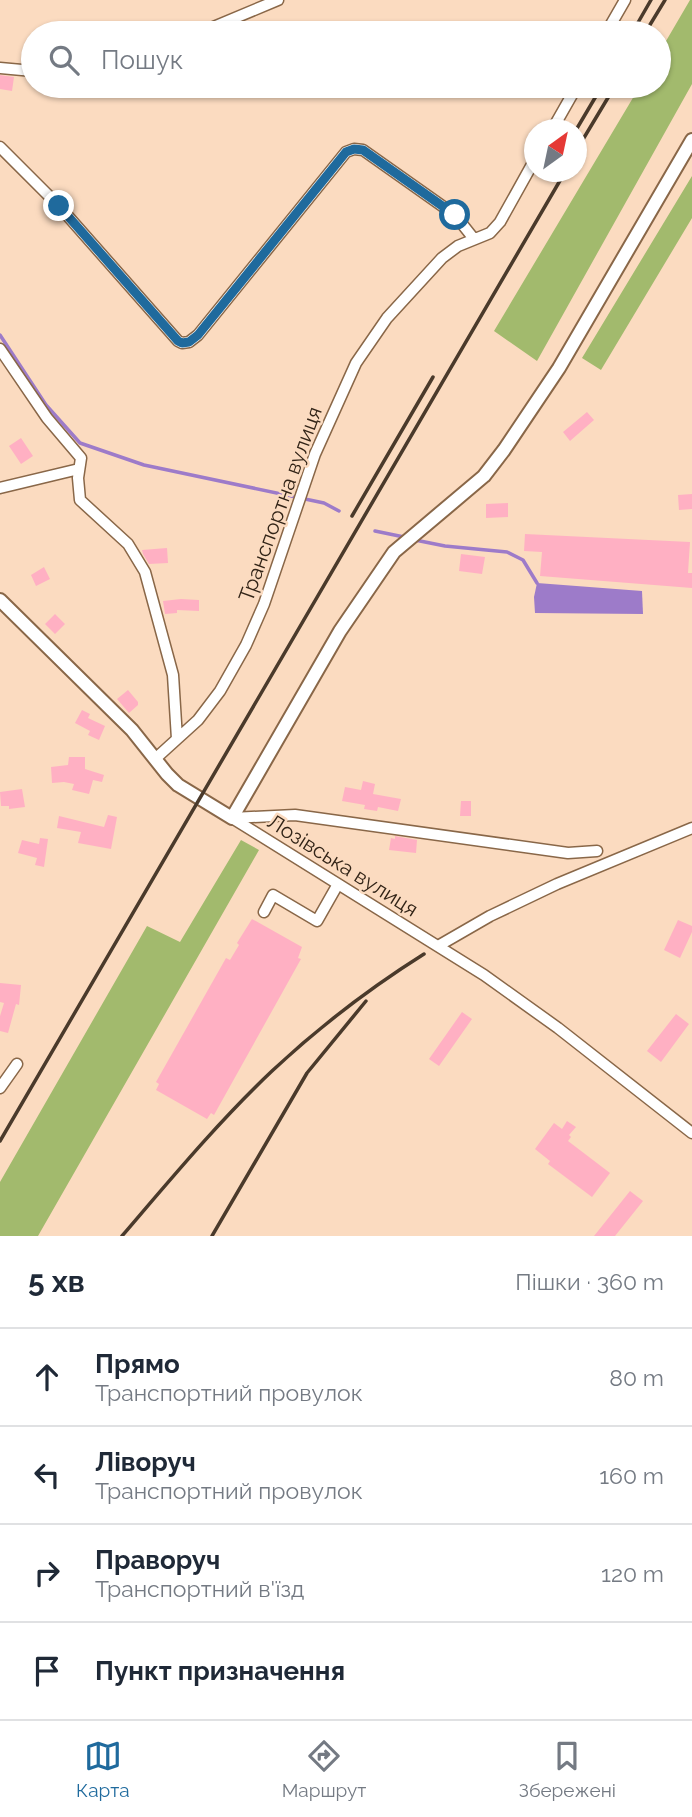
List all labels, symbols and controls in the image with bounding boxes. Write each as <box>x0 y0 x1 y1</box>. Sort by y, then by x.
search box <box>21 21 671 98</box>
icon: search <box>45 41 83 79</box>
text: Пошук <box>101 45 183 75</box>
north arrow <box>524 119 587 182</box>
route end <box>43 190 74 221</box>
route start <box>439 199 470 230</box>
street label: Транспортна вулиця <box>233 403 327 605</box>
street label: Лозівська вулиця <box>263 809 423 921</box>
text: 5 хв <box>28 1264 85 1299</box>
text: Пішки · 360 m <box>515 1268 664 1295</box>
text: Прямо <box>95 1349 180 1379</box>
icon: ahead <box>28 1358 66 1396</box>
text: 80 m <box>609 1364 664 1391</box>
text: Транспортний провулок <box>95 1379 363 1406</box>
text: Ліворуч <box>95 1447 196 1477</box>
icon: left <box>28 1456 66 1494</box>
text: 160 m <box>599 1462 664 1489</box>
text: Транспортний провулок <box>95 1477 363 1504</box>
text: Праворуч <box>95 1545 220 1575</box>
icon: right <box>28 1554 66 1592</box>
text: 120 m <box>601 1560 664 1587</box>
text: Транспортний в'їзд <box>95 1575 304 1602</box>
icon: arrive <box>28 1652 66 1690</box>
text: Пункт призначення <box>95 1656 345 1686</box>
tab: Карта <box>76 1737 130 1801</box>
tab: Маршрут <box>282 1737 366 1801</box>
tab: Збережені <box>519 1737 616 1801</box>

